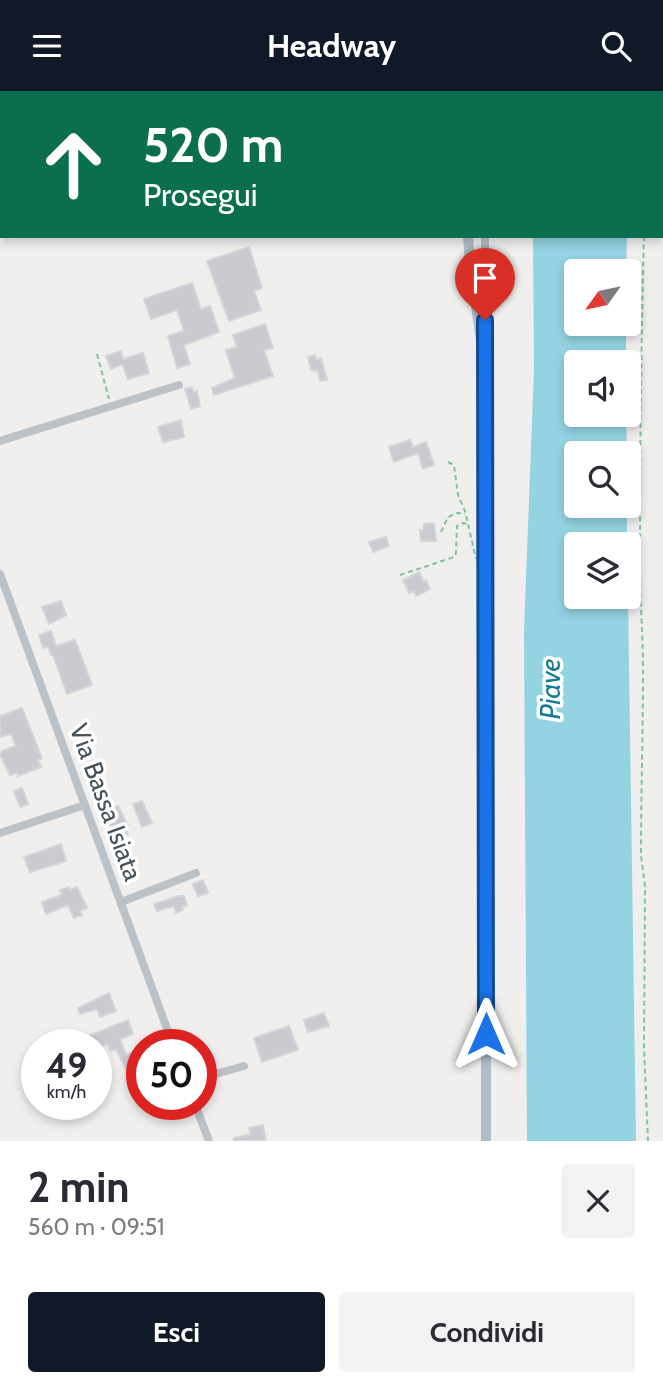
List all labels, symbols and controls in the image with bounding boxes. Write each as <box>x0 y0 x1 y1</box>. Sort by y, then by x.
text: Headway <box>267 26 396 65</box>
icon: menu <box>28 27 66 65</box>
icon: search <box>597 27 635 65</box>
text: 520 m <box>143 115 283 174</box>
icon: ahead <box>28 119 119 210</box>
text: Prosegui <box>143 175 257 214</box>
pin <box>455 248 515 320</box>
icon: arrive <box>466 259 504 297</box>
north arrow <box>564 259 640 336</box>
map controls <box>564 259 641 609</box>
button: sound <box>564 350 641 427</box>
button: search <box>564 441 641 518</box>
button: layers <box>564 532 641 609</box>
water label: Piave <box>533 658 567 719</box>
street label: Via Bassa Isiata <box>63 719 149 885</box>
position arrow <box>449 997 523 1071</box>
speed limit sign: 50 <box>126 1029 217 1120</box>
text: 49 <box>46 1044 87 1087</box>
text: km/h <box>47 1081 86 1103</box>
text: 2 min <box>28 1161 129 1213</box>
button: close <box>561 1164 635 1238</box>
text: 560 m · 09:51 <box>28 1213 165 1241</box>
button: Esci <box>28 1292 325 1372</box>
button: Condividi <box>339 1292 635 1372</box>

